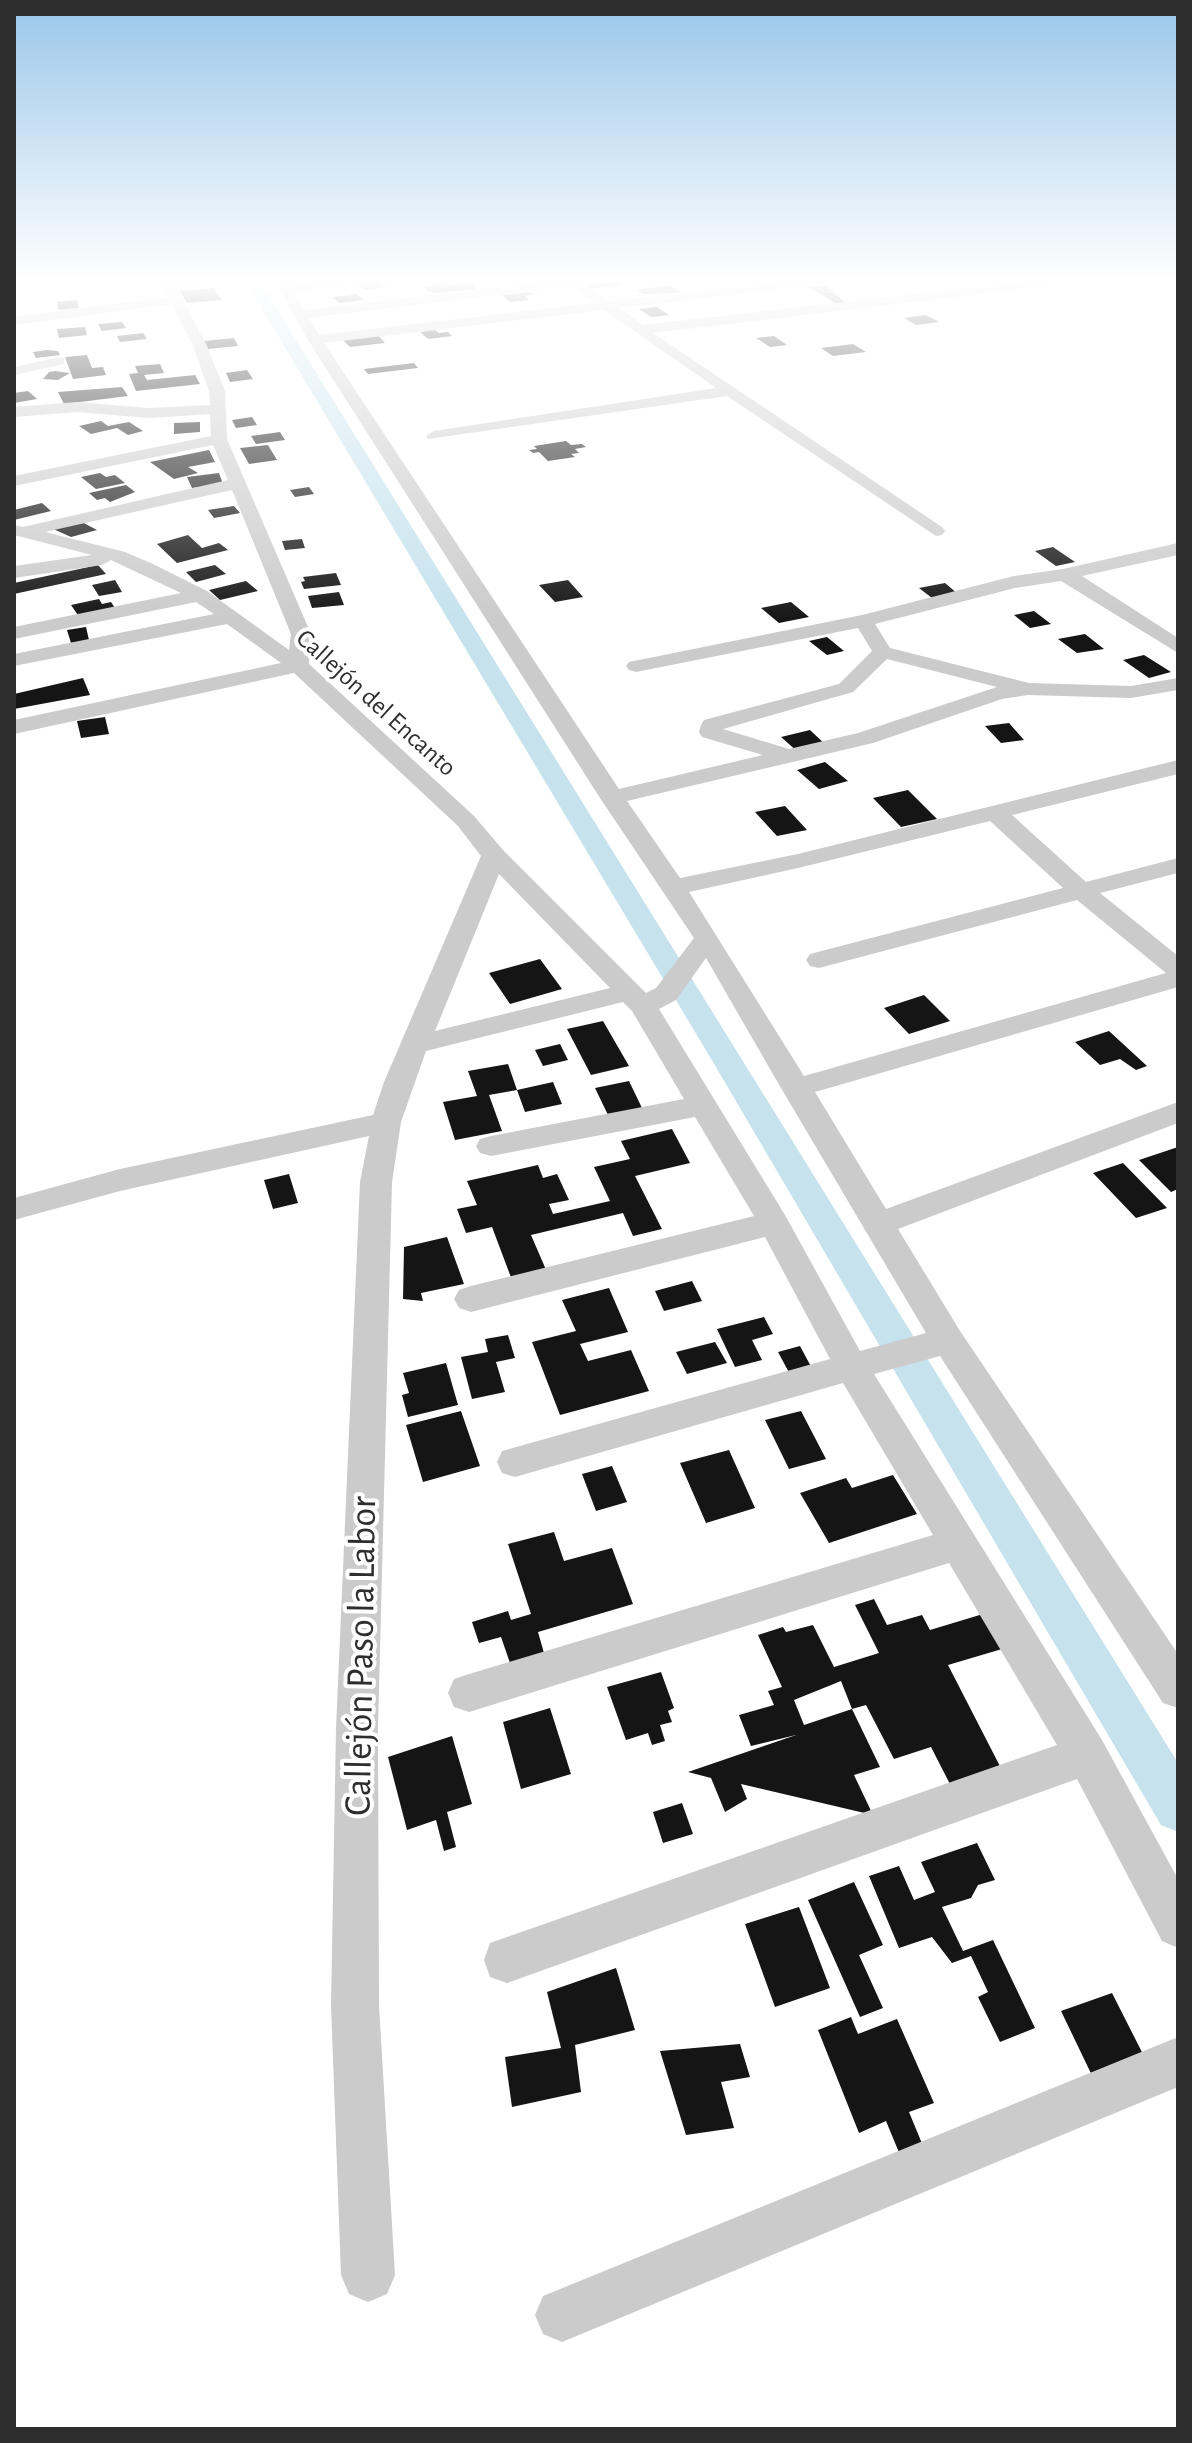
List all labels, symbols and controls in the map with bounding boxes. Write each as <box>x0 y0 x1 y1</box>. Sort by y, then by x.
street label: Callejón del Encanto <box>289 623 463 783</box>
street label: Callejón Paso la Labor <box>335 1496 387 1816</box>

